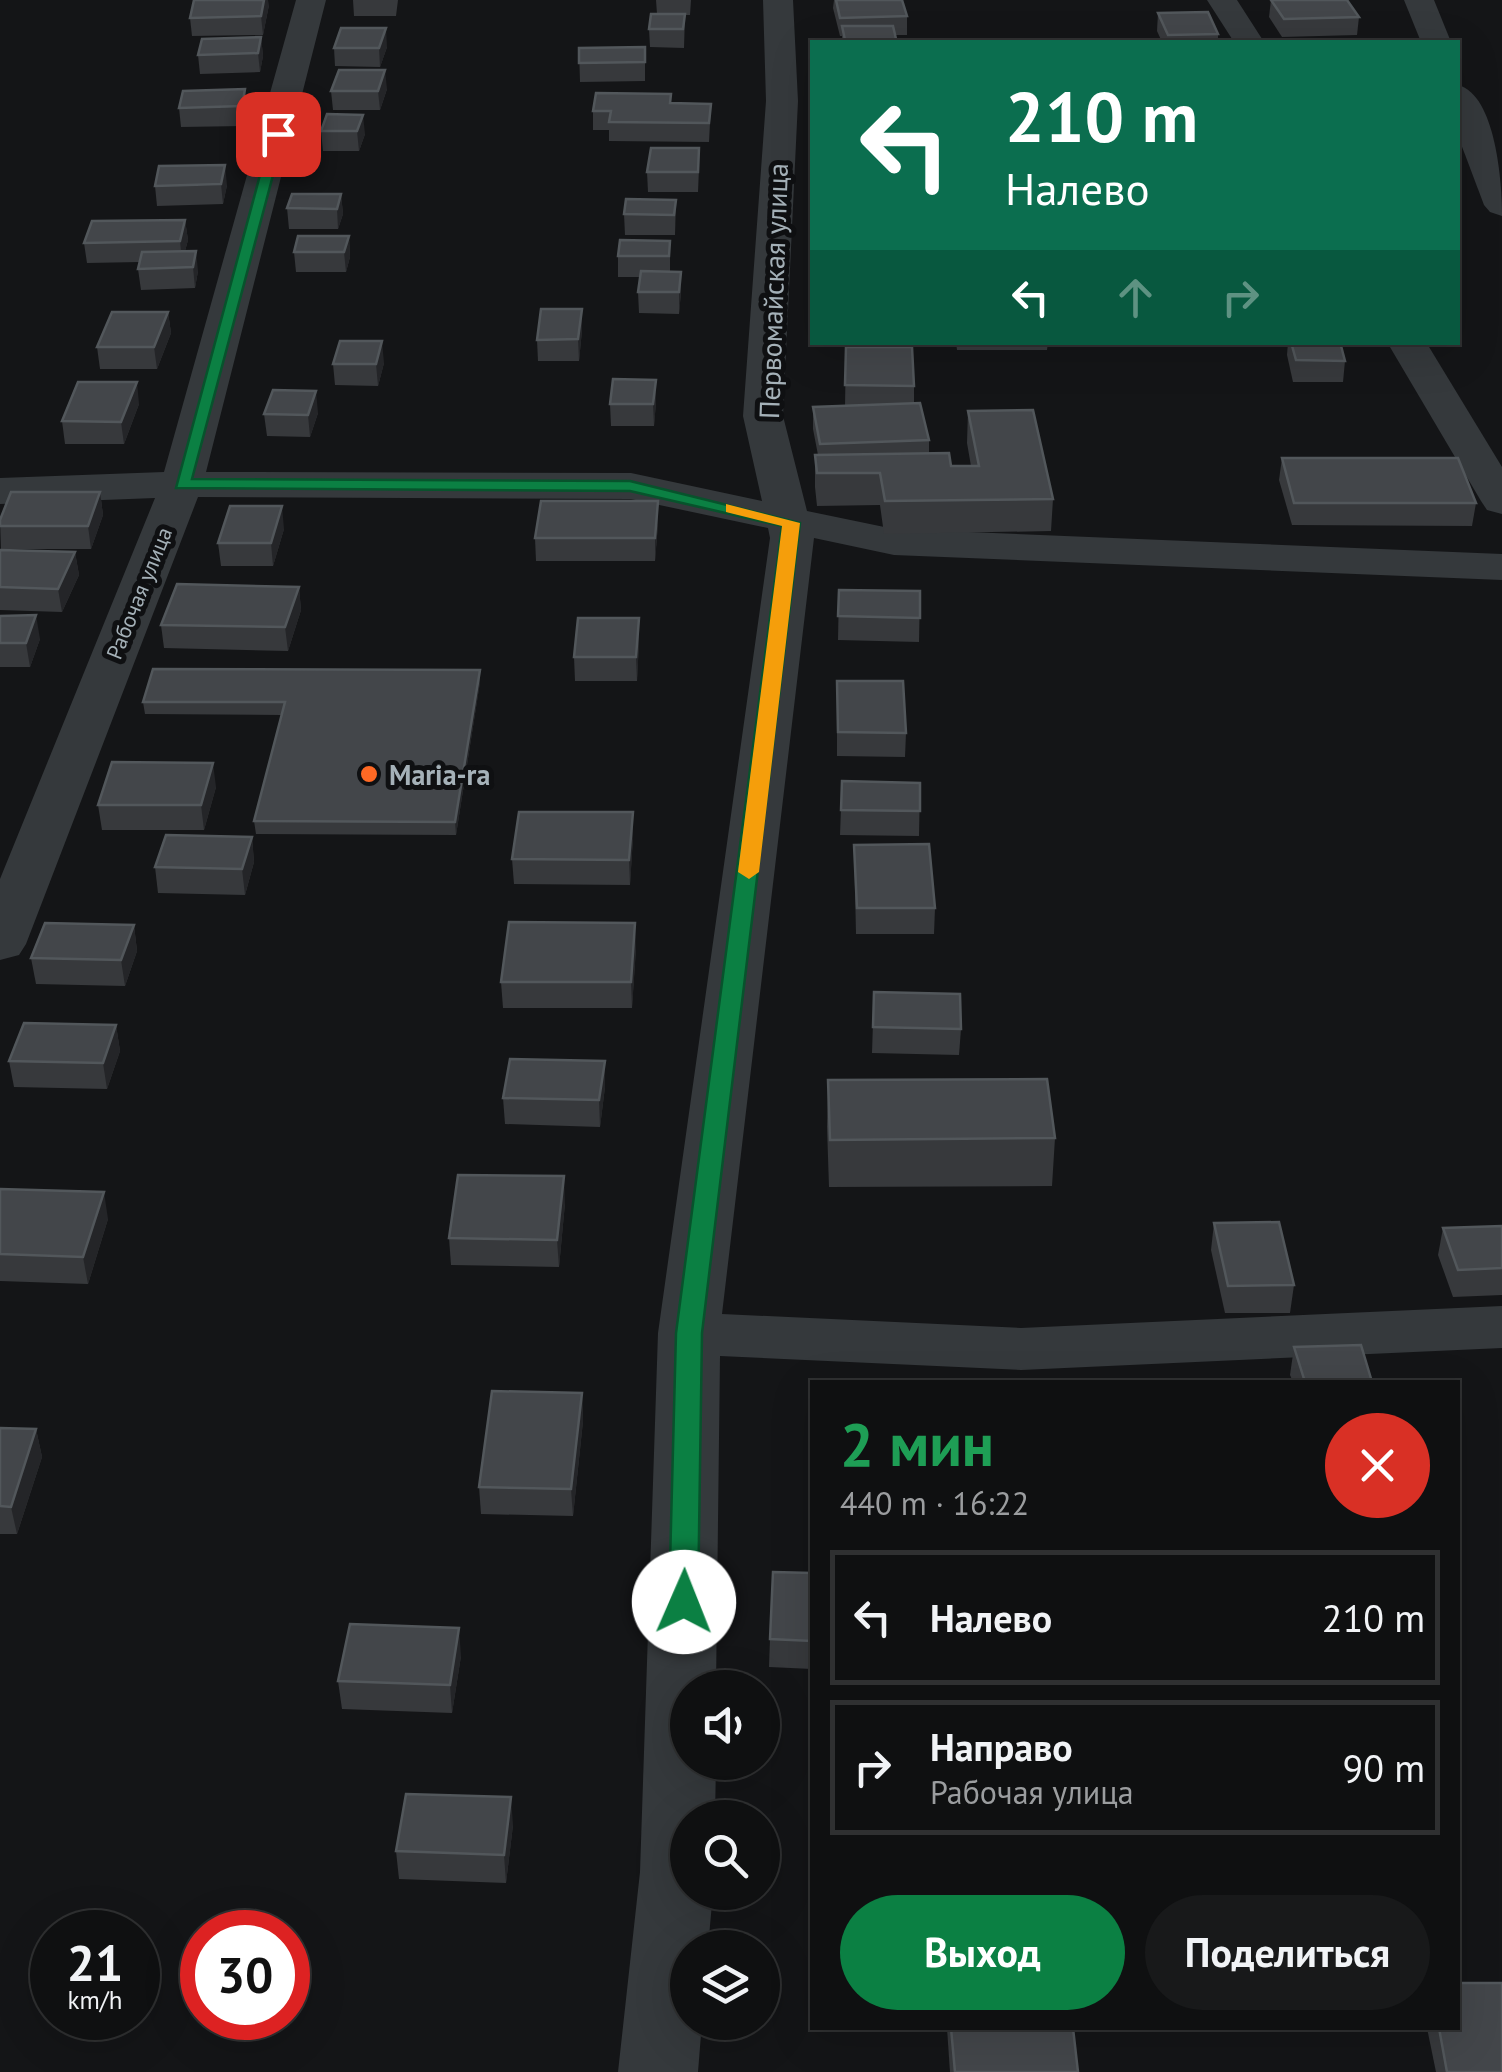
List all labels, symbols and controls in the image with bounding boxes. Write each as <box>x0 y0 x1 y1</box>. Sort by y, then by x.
text: 210 m <box>1005 71 1198 161</box>
icon: left <box>840 80 970 210</box>
pin <box>236 92 321 177</box>
icon: arrive <box>251 107 306 162</box>
text: Налево <box>1005 159 1150 217</box>
street label: Первомайская улица <box>750 162 796 420</box>
icon: left <box>1003 270 1058 325</box>
icon: ahead <box>1108 270 1163 325</box>
icon: right <box>1213 270 1268 325</box>
street label: Рабочая улица <box>100 523 178 663</box>
place label: Maria-ra <box>389 756 490 793</box>
marker: Maria-ra <box>358 763 380 785</box>
text: 2 мин <box>840 1405 994 1483</box>
button: close <box>1325 1413 1430 1518</box>
text: 440 m · 16:22 <box>840 1482 1029 1524</box>
position arrow <box>632 1550 736 1654</box>
icon: left <box>845 1590 900 1645</box>
text: Налево <box>930 1593 1052 1642</box>
text: 210 m <box>1322 1593 1425 1642</box>
map controls <box>670 1670 780 2040</box>
button: sound <box>670 1670 780 1780</box>
text: Направо <box>930 1722 1073 1771</box>
icon: right <box>845 1740 900 1795</box>
text: 90 m <box>1343 1743 1425 1792</box>
text: Рабочая улица <box>930 1771 1134 1813</box>
button: search <box>670 1800 780 1910</box>
button: Выход <box>840 1895 1125 2010</box>
button: Поделиться <box>1145 1895 1430 2010</box>
speed limit sign: 30 <box>180 1910 310 2040</box>
text: 21 <box>67 1930 123 1995</box>
button: layers <box>670 1930 780 2040</box>
text: km/h <box>68 1984 122 2016</box>

